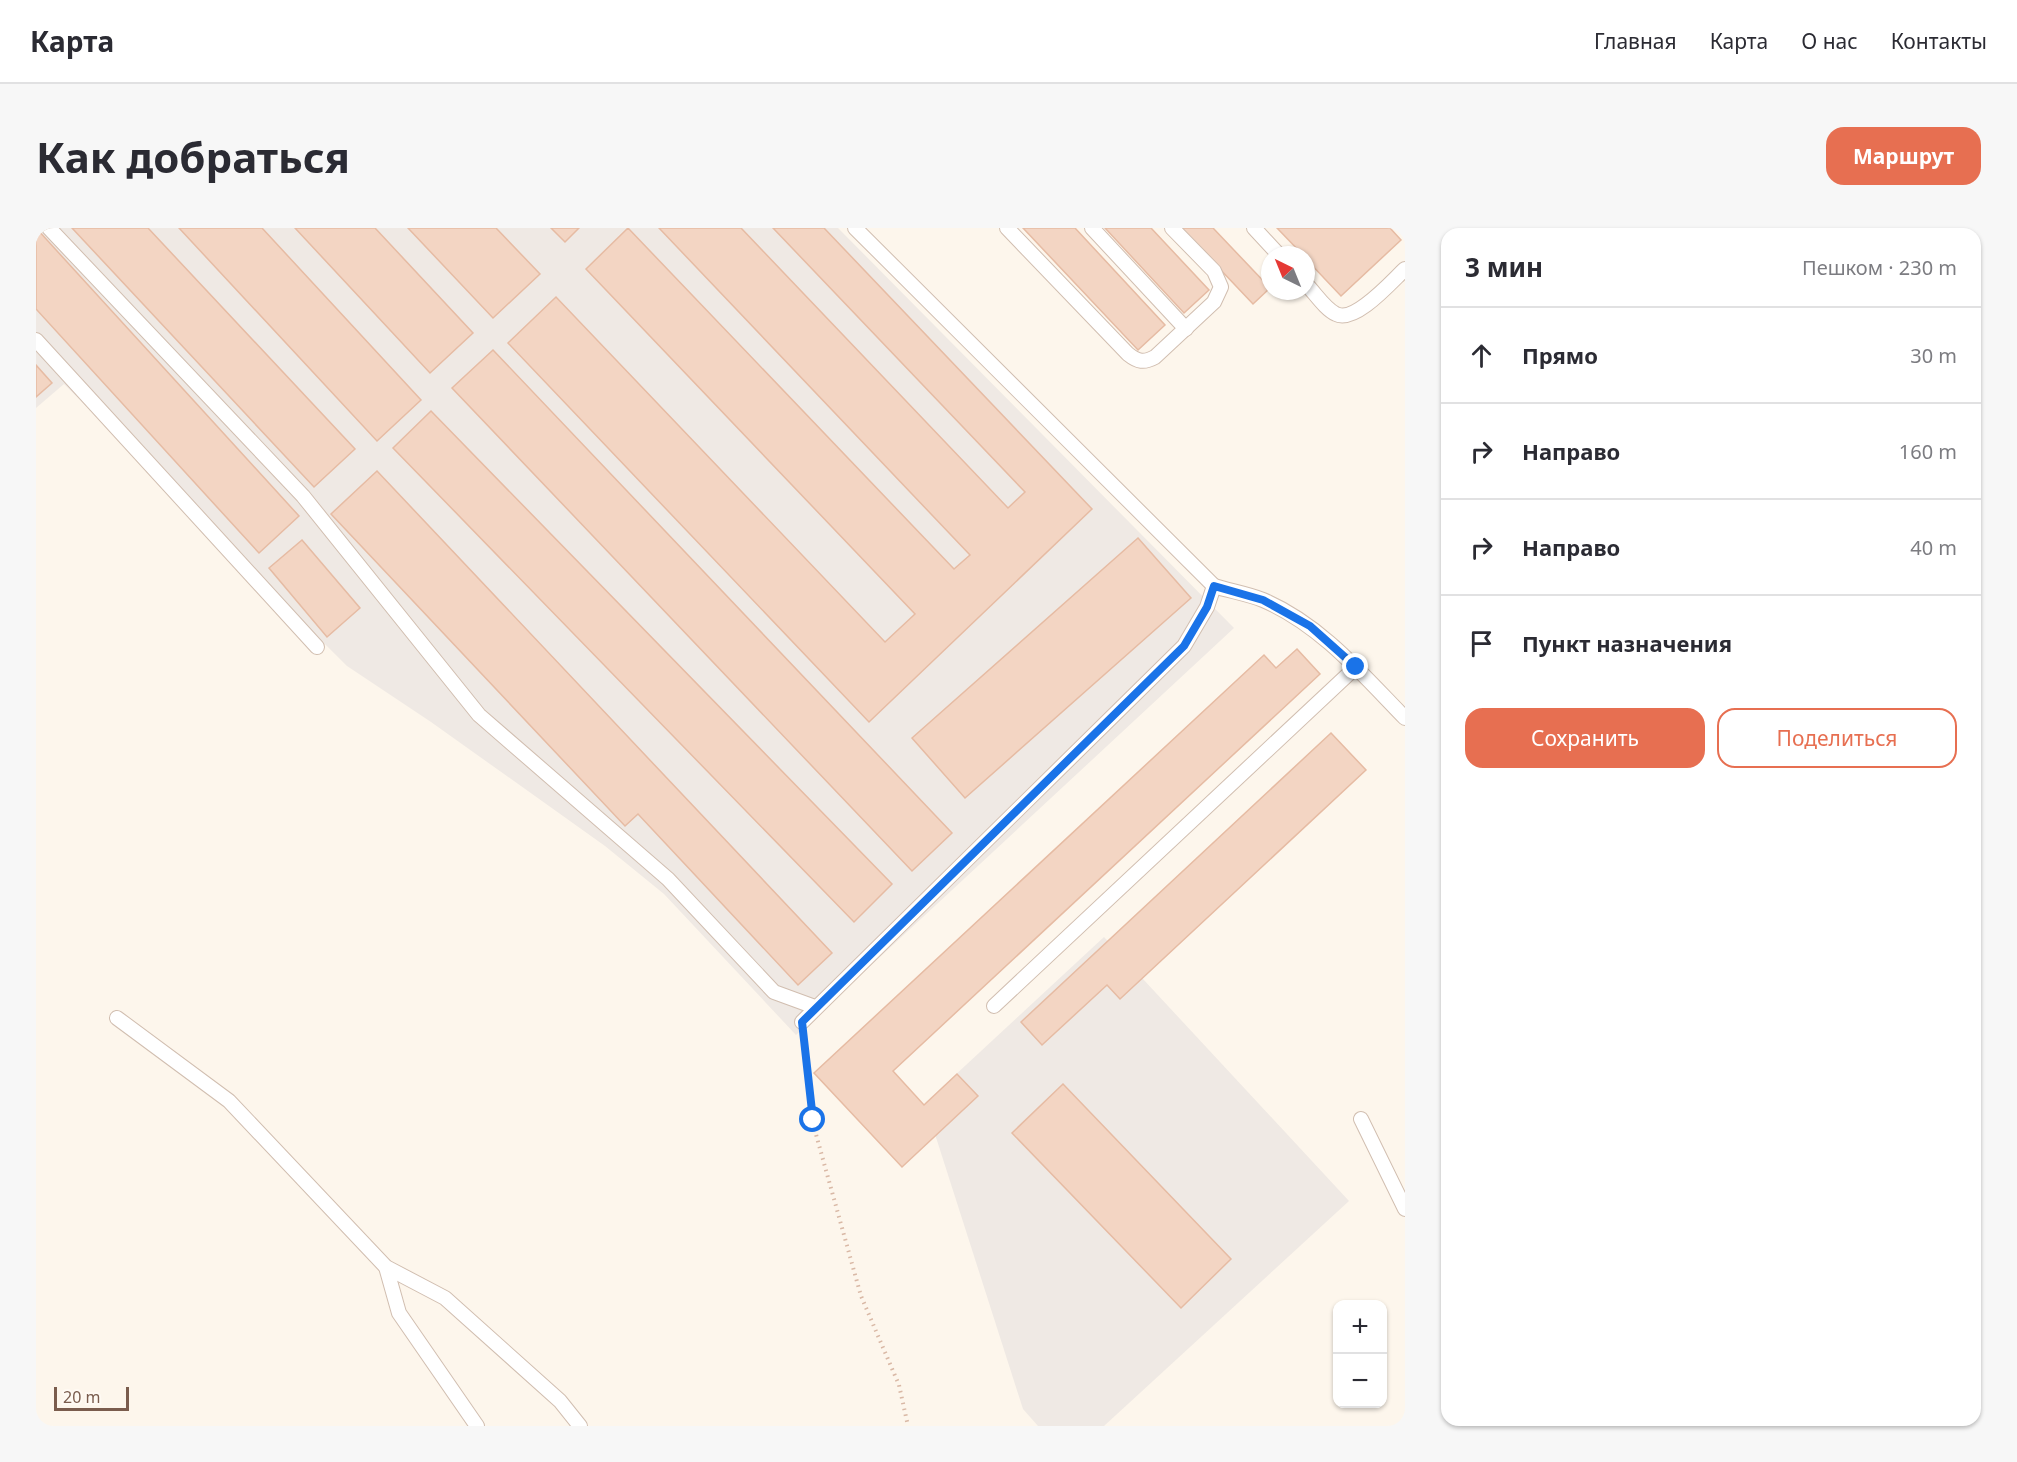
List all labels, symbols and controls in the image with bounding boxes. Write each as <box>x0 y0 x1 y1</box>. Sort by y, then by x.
text: Карта <box>30 22 114 60</box>
text: Главная <box>1594 27 1677 55</box>
text: Карта <box>1710 27 1768 55</box>
text: О нас <box>1801 27 1858 55</box>
text: Контакты <box>1891 27 1987 55</box>
button: Маршрут <box>1826 127 1981 185</box>
text: Как добраться <box>36 128 350 185</box>
north arrow <box>1261 246 1315 300</box>
text: 3 мин <box>1465 249 1543 285</box>
text: Пешком · 230 m <box>1802 254 1957 281</box>
icon: ahead <box>1465 339 1498 372</box>
text: Прямо <box>1522 340 1598 370</box>
text: 30 m <box>1910 342 1957 369</box>
icon: right <box>1465 435 1498 468</box>
text: Направо <box>1522 436 1620 466</box>
text: 160 m <box>1899 438 1957 465</box>
icon: right <box>1465 531 1498 564</box>
text: Направо <box>1522 532 1620 562</box>
text: 40 m <box>1910 534 1957 561</box>
icon: arrive <box>1465 627 1498 660</box>
text: Пункт назначения <box>1522 628 1732 658</box>
route end <box>1342 653 1368 679</box>
button: Сохранить <box>1465 708 1705 768</box>
button: Поделиться <box>1717 708 1957 768</box>
route start <box>799 1106 825 1132</box>
map controls <box>1333 1300 1387 1408</box>
button: + <box>1333 1300 1387 1354</box>
button: − <box>1333 1354 1387 1408</box>
scale bar <box>54 1384 129 1412</box>
text: 20 m <box>63 1386 100 1408</box>

